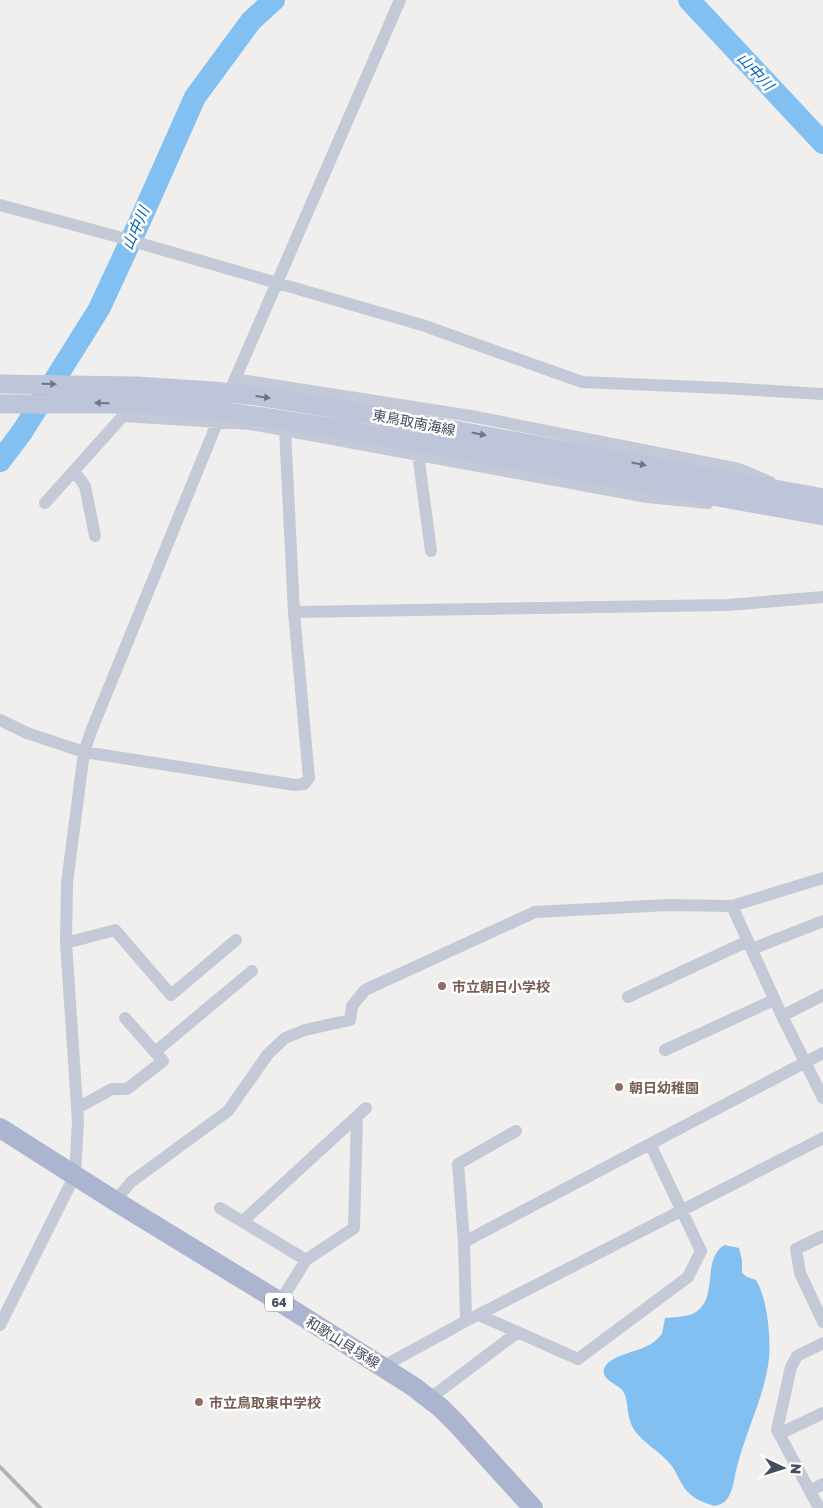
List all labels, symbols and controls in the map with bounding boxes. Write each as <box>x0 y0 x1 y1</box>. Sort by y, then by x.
water label: 山中川 <box>734 48 779 95</box>
water label: 山中川 <box>118 202 153 252</box>
one-way arrow <box>41 381 57 389</box>
one-way arrow <box>256 393 272 401</box>
one-way arrow <box>94 399 110 407</box>
street label: 東鳥取南海線 <box>371 406 457 438</box>
one-way arrow <box>471 431 487 439</box>
one-way arrow <box>631 460 646 468</box>
place label: 市立朝日小学校 <box>452 978 550 995</box>
marker: 市立朝日小学校 <box>436 980 448 992</box>
place label: 朝日幼稚園 <box>629 1079 699 1096</box>
marker: 朝日幼稚園 <box>613 1081 625 1093</box>
road number: 64 <box>265 1292 293 1311</box>
street label: 和歌山貝塚線 <box>303 1313 383 1371</box>
place label: 市立鳥取東中学校 <box>209 1394 321 1411</box>
marker: 市立鳥取東中学校 <box>193 1396 205 1408</box>
north arrow <box>758 1443 808 1493</box>
text: N <box>788 1463 805 1475</box>

